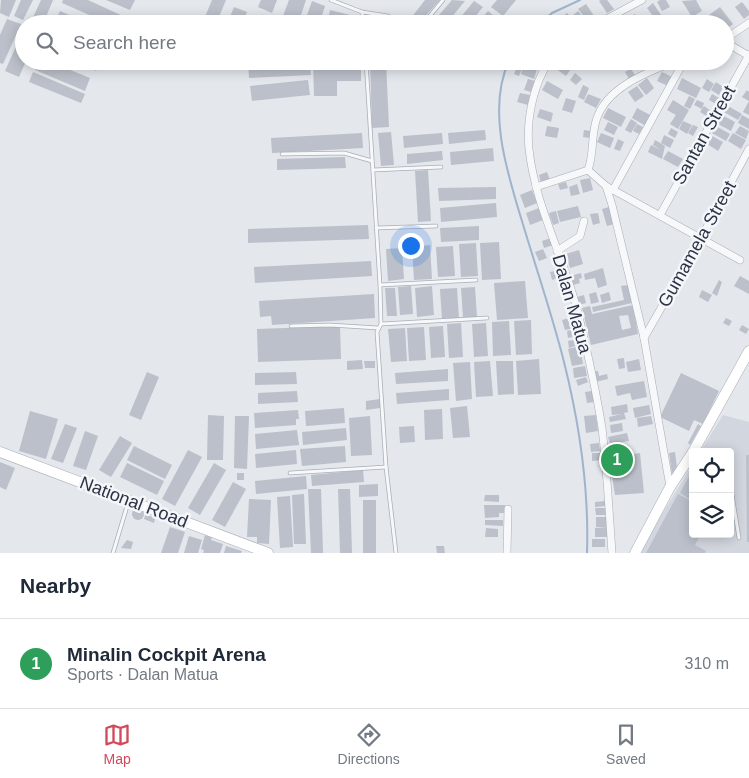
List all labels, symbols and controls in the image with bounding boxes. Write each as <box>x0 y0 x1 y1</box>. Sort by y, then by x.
search box <box>15 15 734 70</box>
icon: search <box>33 29 61 57</box>
text: Search here <box>73 32 177 53</box>
street label: Santan Street <box>669 82 739 188</box>
street label: Gumamela Street <box>654 177 740 311</box>
your location <box>398 233 424 259</box>
street label: Dalan Matua <box>548 252 596 357</box>
pin: 1 <box>601 441 633 479</box>
map controls <box>689 448 734 538</box>
button: locate <box>689 448 734 493</box>
street label: National Road <box>77 472 191 532</box>
button: layers <box>689 493 734 538</box>
text: Nearby <box>20 574 91 597</box>
text: Minalin Cockpit Arena <box>67 644 266 665</box>
text: 1 <box>32 655 40 672</box>
text: 310 m <box>685 655 729 672</box>
text: Sports · Dalan Matua <box>67 666 218 683</box>
tab: Map <box>103 721 131 767</box>
tab: Directions <box>338 721 400 767</box>
tab: Saved <box>606 721 646 767</box>

